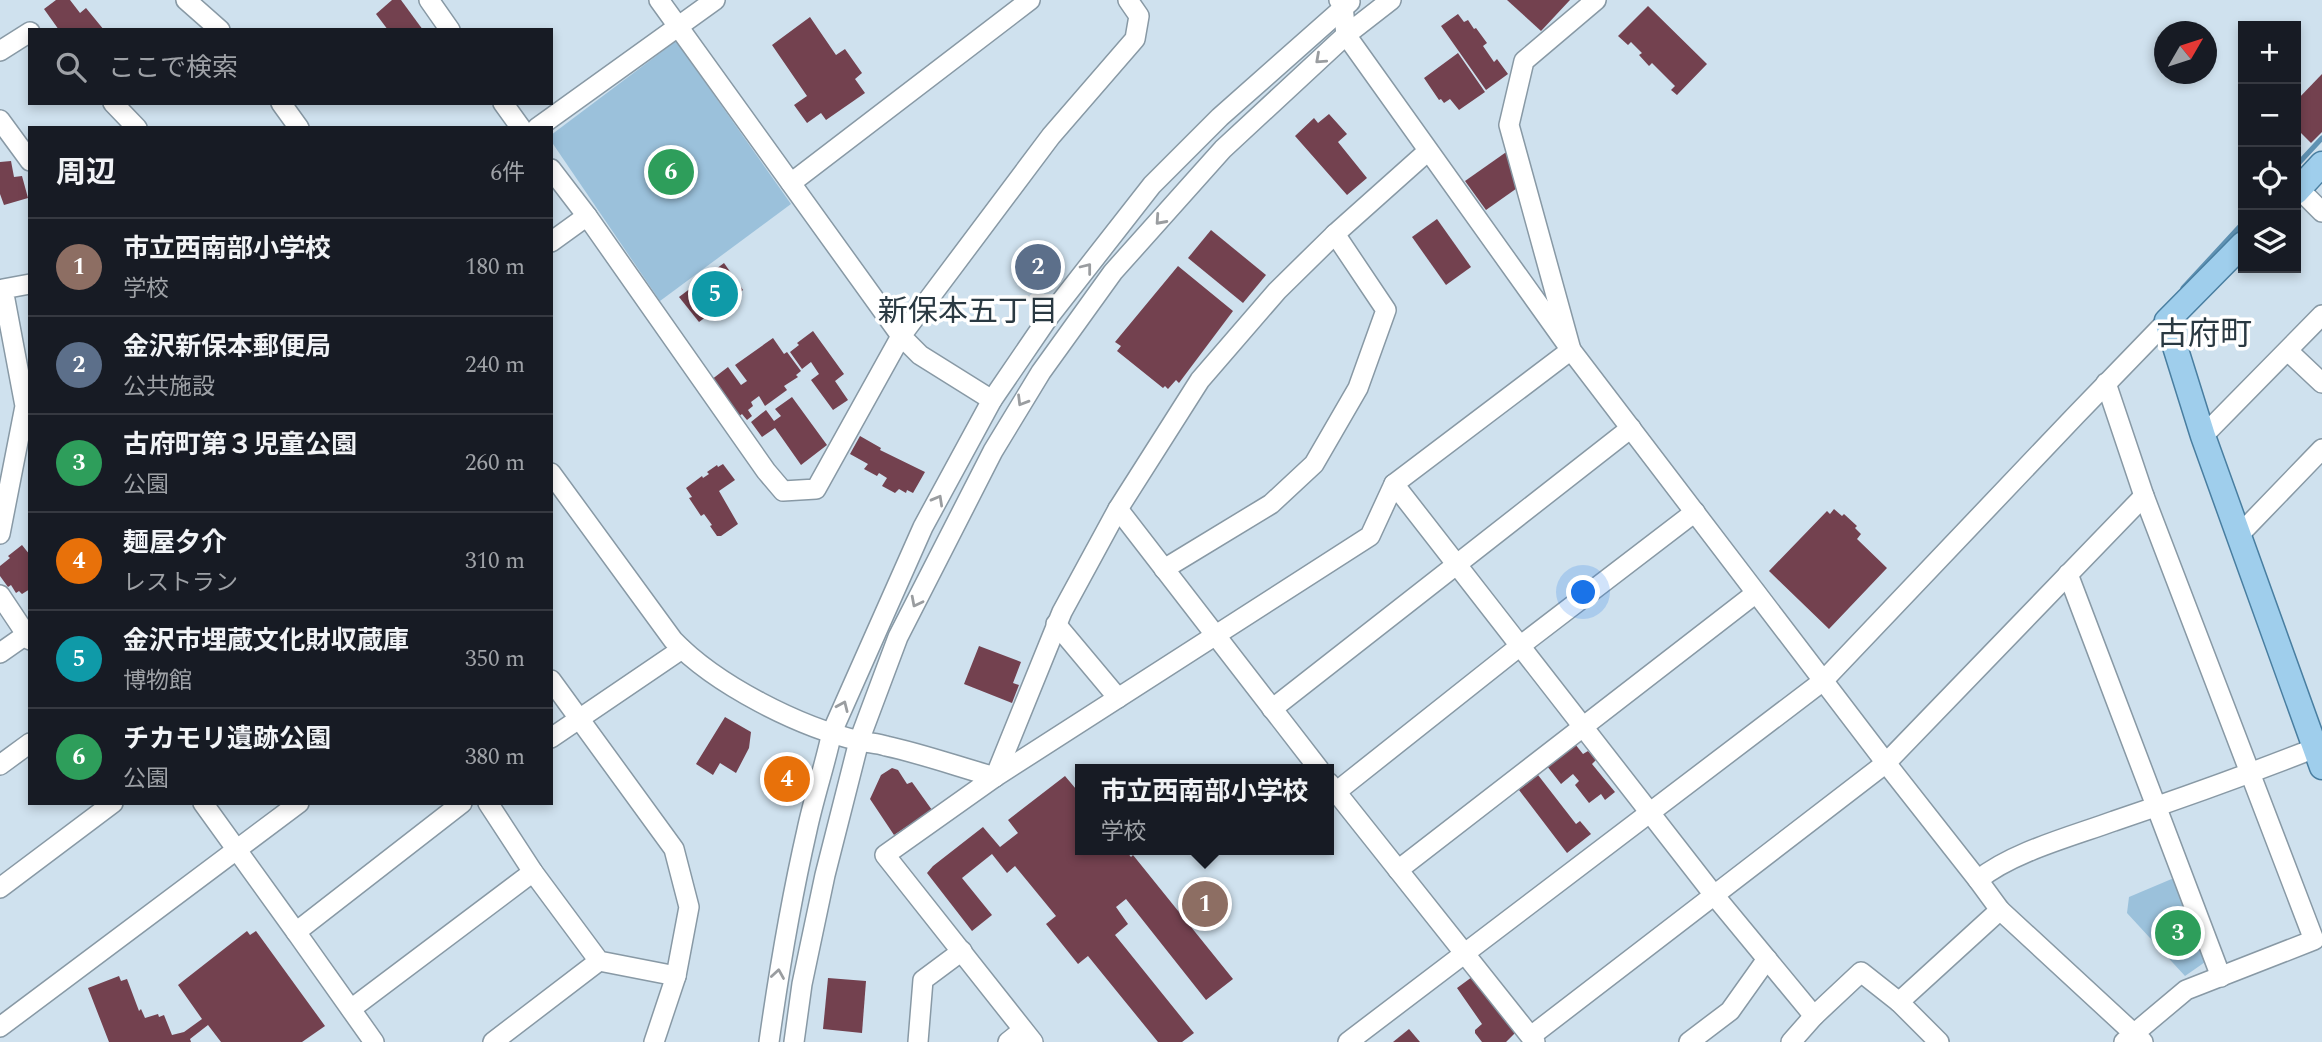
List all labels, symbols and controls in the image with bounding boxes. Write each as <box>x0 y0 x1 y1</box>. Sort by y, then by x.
north arrow <box>2154 21 2217 84</box>
map controls <box>2238 21 2301 273</box>
button: + <box>2238 21 2301 84</box>
search box <box>28 28 553 105</box>
icon: search <box>52 48 90 86</box>
text: ここで検索 <box>108 48 238 88</box>
one-way arrow <box>1315 51 1328 63</box>
button: − <box>2238 84 2301 147</box>
pin: 6 <box>648 146 694 198</box>
button: locate <box>2238 147 2301 210</box>
text: 周辺 <box>56 150 116 196</box>
text: 6件 <box>491 156 525 191</box>
button: layers <box>2238 210 2301 273</box>
one-way arrow <box>1155 212 1168 225</box>
text: 市立西南部小学校 <box>123 229 331 269</box>
pin: 2 <box>1015 241 1061 293</box>
text: 1 <box>73 250 85 285</box>
text: 180 m <box>465 250 525 285</box>
one-way arrow <box>1079 263 1092 275</box>
pin: 5 <box>692 268 738 320</box>
text: 学校 <box>123 272 169 307</box>
district label: 新保本五丁目 <box>878 289 1058 335</box>
district label: 古府町 <box>2156 310 2252 359</box>
text: 金沢新保本郵便局 <box>123 327 331 367</box>
text: 2 <box>73 348 85 383</box>
text: 240 m <box>465 348 525 383</box>
text: 公共施設 <box>123 370 215 405</box>
one-way arrow <box>1018 394 1031 407</box>
text: 古府町第３児童公園 <box>123 425 357 465</box>
text: 3 <box>73 446 85 481</box>
text: 260 m <box>465 446 525 481</box>
text: 公園 <box>123 468 169 503</box>
one-way arrow <box>930 494 943 507</box>
text: 麺屋夕介 <box>123 523 227 563</box>
text: 4 <box>73 544 85 579</box>
text: 310 m <box>465 544 525 579</box>
text: レストラン <box>123 566 238 601</box>
your location <box>1566 575 1600 609</box>
one-way arrow <box>910 595 924 607</box>
text: 金沢市埋蔵文化財収蔵庫 <box>123 621 409 661</box>
text: 5 <box>73 642 85 677</box>
text: 350 m <box>465 642 525 677</box>
text: 博物館 <box>123 664 192 699</box>
one-way arrow <box>835 701 849 713</box>
text: チカモリ遺跡公園 <box>123 719 331 759</box>
text: 6 <box>73 740 85 775</box>
text: 380 m <box>465 740 525 775</box>
pin: 4 <box>764 753 810 805</box>
text: 公園 <box>123 762 169 797</box>
popup <box>1075 764 1334 855</box>
text: 市立西南部小学校 <box>1100 772 1309 812</box>
text: 学校 <box>1100 815 1146 850</box>
pin: 1 <box>1182 878 1228 930</box>
pin: 3 <box>2155 907 2201 959</box>
one-way arrow <box>771 968 786 980</box>

